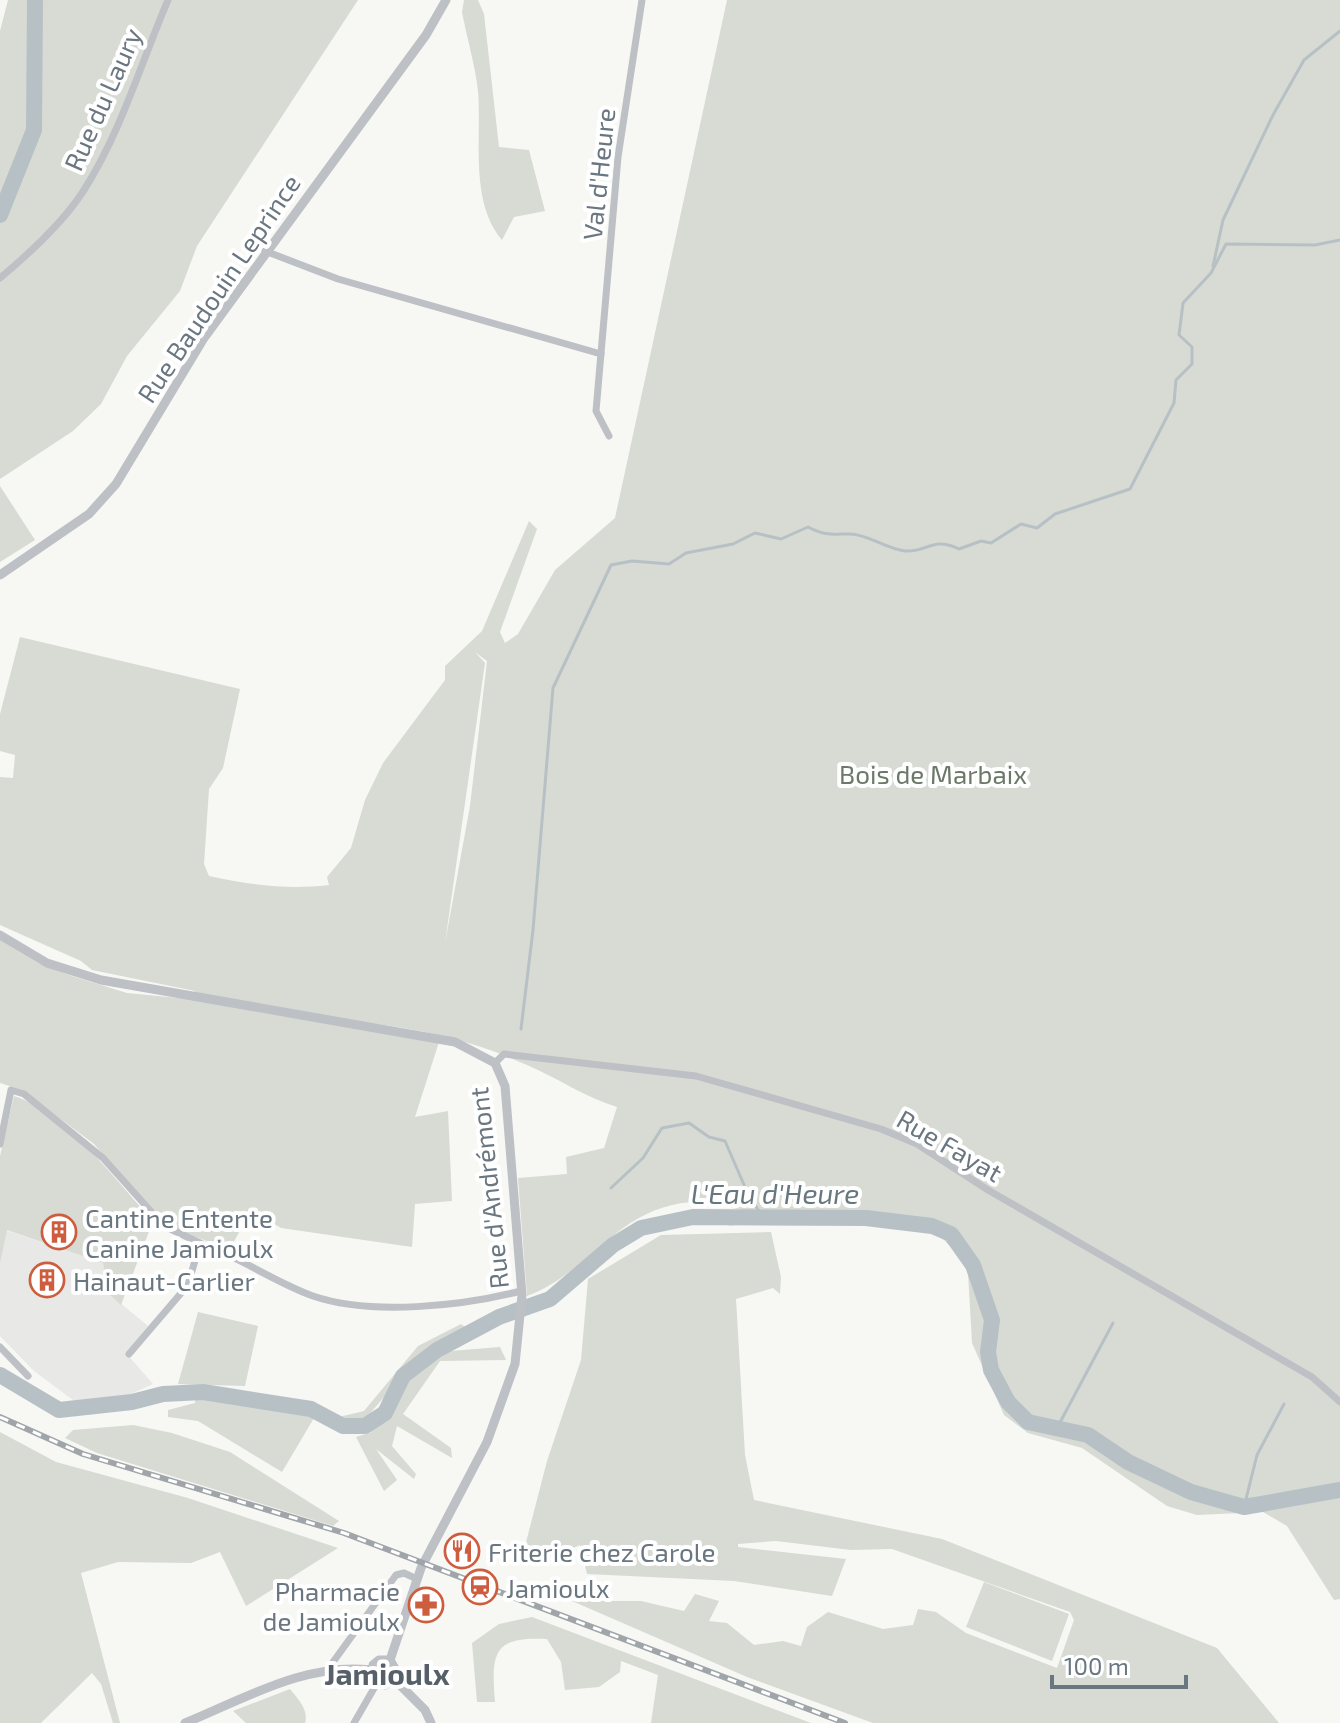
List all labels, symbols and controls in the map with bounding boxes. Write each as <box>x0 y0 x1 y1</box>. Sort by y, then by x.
street label: Rue du Laury <box>57 23 147 175</box>
street label: Val d'Heure <box>576 106 620 242</box>
street label: Rue Baudouin Leprince <box>130 168 306 408</box>
park label: Bois de Marbaix <box>839 758 1027 789</box>
street label: Rue d'Andrémont <box>462 1085 514 1290</box>
street label: Rue Fayat <box>892 1103 1008 1188</box>
water label: L'Eau d'Heure <box>691 1176 859 1210</box>
place label: Cantine Entente Canine Jamioulx <box>85 1202 274 1263</box>
building icon: Cantine Entente Canine Jamioulx <box>40 1213 78 1251</box>
building icon: Hainaut-Carlier <box>28 1261 66 1299</box>
place label: Hainaut-Carlier <box>73 1265 255 1296</box>
restaurant icon: Friterie chez Carole <box>443 1532 481 1570</box>
place label: Friterie chez Carole <box>488 1536 715 1567</box>
station icon: Jamioulx <box>461 1568 499 1606</box>
place label: Jamioulx <box>506 1572 610 1603</box>
place label: Pharmacie de Jamioulx <box>262 1575 400 1636</box>
pharmacy icon: Pharmacie de Jamioulx <box>407 1586 445 1624</box>
scale bar <box>1052 1639 1186 1689</box>
text: 100 m <box>1064 1651 1129 1680</box>
district label: Jamioulx <box>324 1655 450 1691</box>

